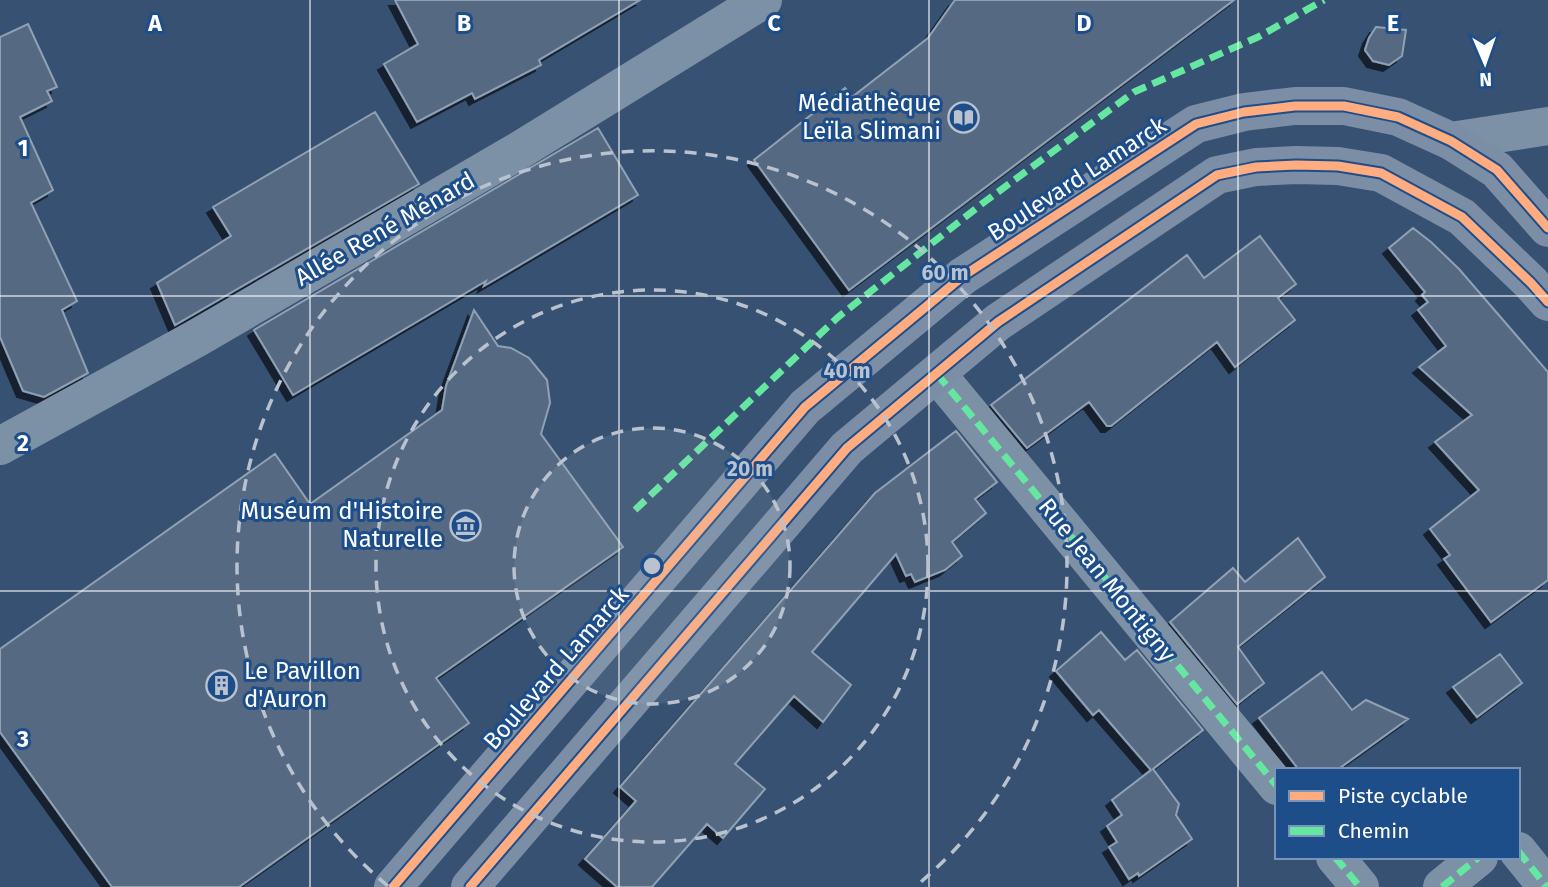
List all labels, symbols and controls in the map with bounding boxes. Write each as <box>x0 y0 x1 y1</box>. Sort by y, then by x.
text: A <box>147 9 162 37</box>
text: B <box>457 9 471 37</box>
text: C <box>767 9 781 37</box>
text: D <box>1077 9 1092 37</box>
text: E <box>1387 9 1399 37</box>
north arrow <box>1450 28 1520 98</box>
text: N <box>1479 68 1492 91</box>
place label: Médiathèque Leïla Slimani <box>798 89 941 145</box>
library icon: Médiathèque Leïla Slimani <box>947 100 981 134</box>
street label: Boulevard Lamarck <box>983 111 1172 247</box>
text: 1 <box>18 134 28 162</box>
street label: Allée René Ménard <box>290 166 480 292</box>
text: 60 m <box>922 260 968 286</box>
text: 40 m <box>824 358 870 384</box>
text: 2 <box>17 429 29 457</box>
text: 20 m <box>727 456 773 482</box>
street label: Rue Jean Montigny <box>1033 493 1182 667</box>
place label: Muséum d'Histoire Naturelle <box>241 497 443 553</box>
museum icon: Muséum d'Histoire Naturelle <box>449 508 483 542</box>
centre of rings <box>640 554 664 578</box>
street label: Boulevard Lamarck <box>478 580 635 755</box>
place label: Le Pavillon d'Auron <box>244 657 361 713</box>
building icon: Le Pavillon d'Auron <box>204 668 238 702</box>
text: 3 <box>16 725 29 753</box>
legend <box>1275 768 1520 859</box>
text: Piste cyclable <box>1338 783 1468 809</box>
text: Chemin <box>1338 818 1410 844</box>

